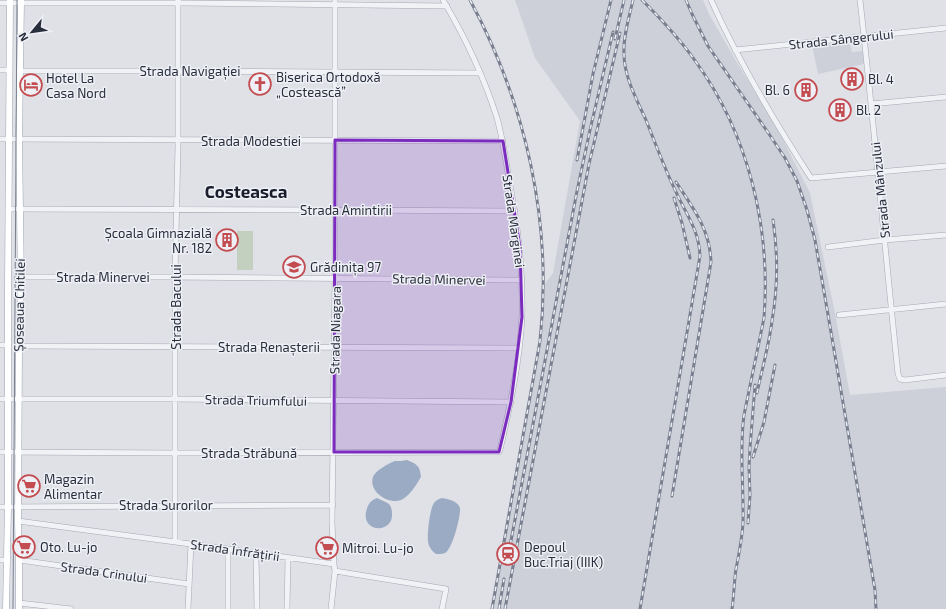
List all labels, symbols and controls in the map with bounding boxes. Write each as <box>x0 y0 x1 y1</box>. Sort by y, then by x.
north arrow <box>12 12 52 52</box>
street label: Strada Sângerului <box>788 26 894 52</box>
text: N <box>15 30 30 44</box>
street label: Strada Navigației <box>139 63 241 80</box>
building icon: Bl. 4 <box>839 66 865 92</box>
place label: Biserica Ortodoxă „Costească” <box>276 69 381 100</box>
place label: Hotel La Casa Nord <box>46 70 106 101</box>
church icon: Biserica Ortodoxă „Costească” <box>247 71 273 97</box>
place label: Bl. 4 <box>868 71 894 87</box>
hotel icon: Hotel La Casa Nord <box>18 72 44 98</box>
building icon: Bl. 6 <box>793 77 819 103</box>
place label: Bl. 6 <box>765 82 790 98</box>
building icon: Bl. 2 <box>827 97 853 123</box>
place label: Bl. 2 <box>856 102 881 118</box>
street label: Strada Modestiei <box>201 133 301 149</box>
street label: Strada Mânzului <box>867 141 893 239</box>
street label: Strada Marginei <box>500 173 528 269</box>
district label: Costeasca <box>205 181 287 201</box>
street label: Strada Amintirii <box>300 202 392 218</box>
place label: Școala Gimnazială Nr. 182 <box>105 225 212 256</box>
building icon: Școala Gimnazială Nr. 182 <box>214 227 240 253</box>
school or university icon: Grădinița 97 <box>281 254 307 280</box>
street label: Șoseaua Chitilei <box>10 258 29 352</box>
place label: Grădinița 97 <box>310 259 381 276</box>
street label: Strada Bacului <box>168 264 184 350</box>
street label: Strada Minervei <box>56 269 150 285</box>
street label: Strada Minervei <box>392 270 486 288</box>
street label: Strada Niagara <box>326 286 344 374</box>
street label: Strada Renașterii <box>218 339 320 356</box>
street label: Strada Triumfului <box>205 391 307 409</box>
street label: Strada Străbună <box>201 445 297 461</box>
place label: Magazin Alimentar <box>44 471 102 502</box>
supermarket icon: Magazin Alimentar <box>16 473 42 499</box>
street label: Strada Surorilor <box>119 497 213 513</box>
supermarket icon: Oto. Lu-jo <box>11 534 37 560</box>
supermarket icon: Mitroi. Lu-jo <box>314 535 340 561</box>
street label: Strada Înfrățirii <box>189 536 281 565</box>
place label: Oto. Lu-jo <box>40 539 97 555</box>
place label: Depoul Buc.Triaj (IIIK) <box>524 539 603 570</box>
place label: Mitroi. Lu-jo <box>342 540 414 556</box>
station icon: Depoul Buc.Triaj (IIIK) <box>495 541 521 567</box>
street label: Strada Crinului <box>60 558 148 586</box>

